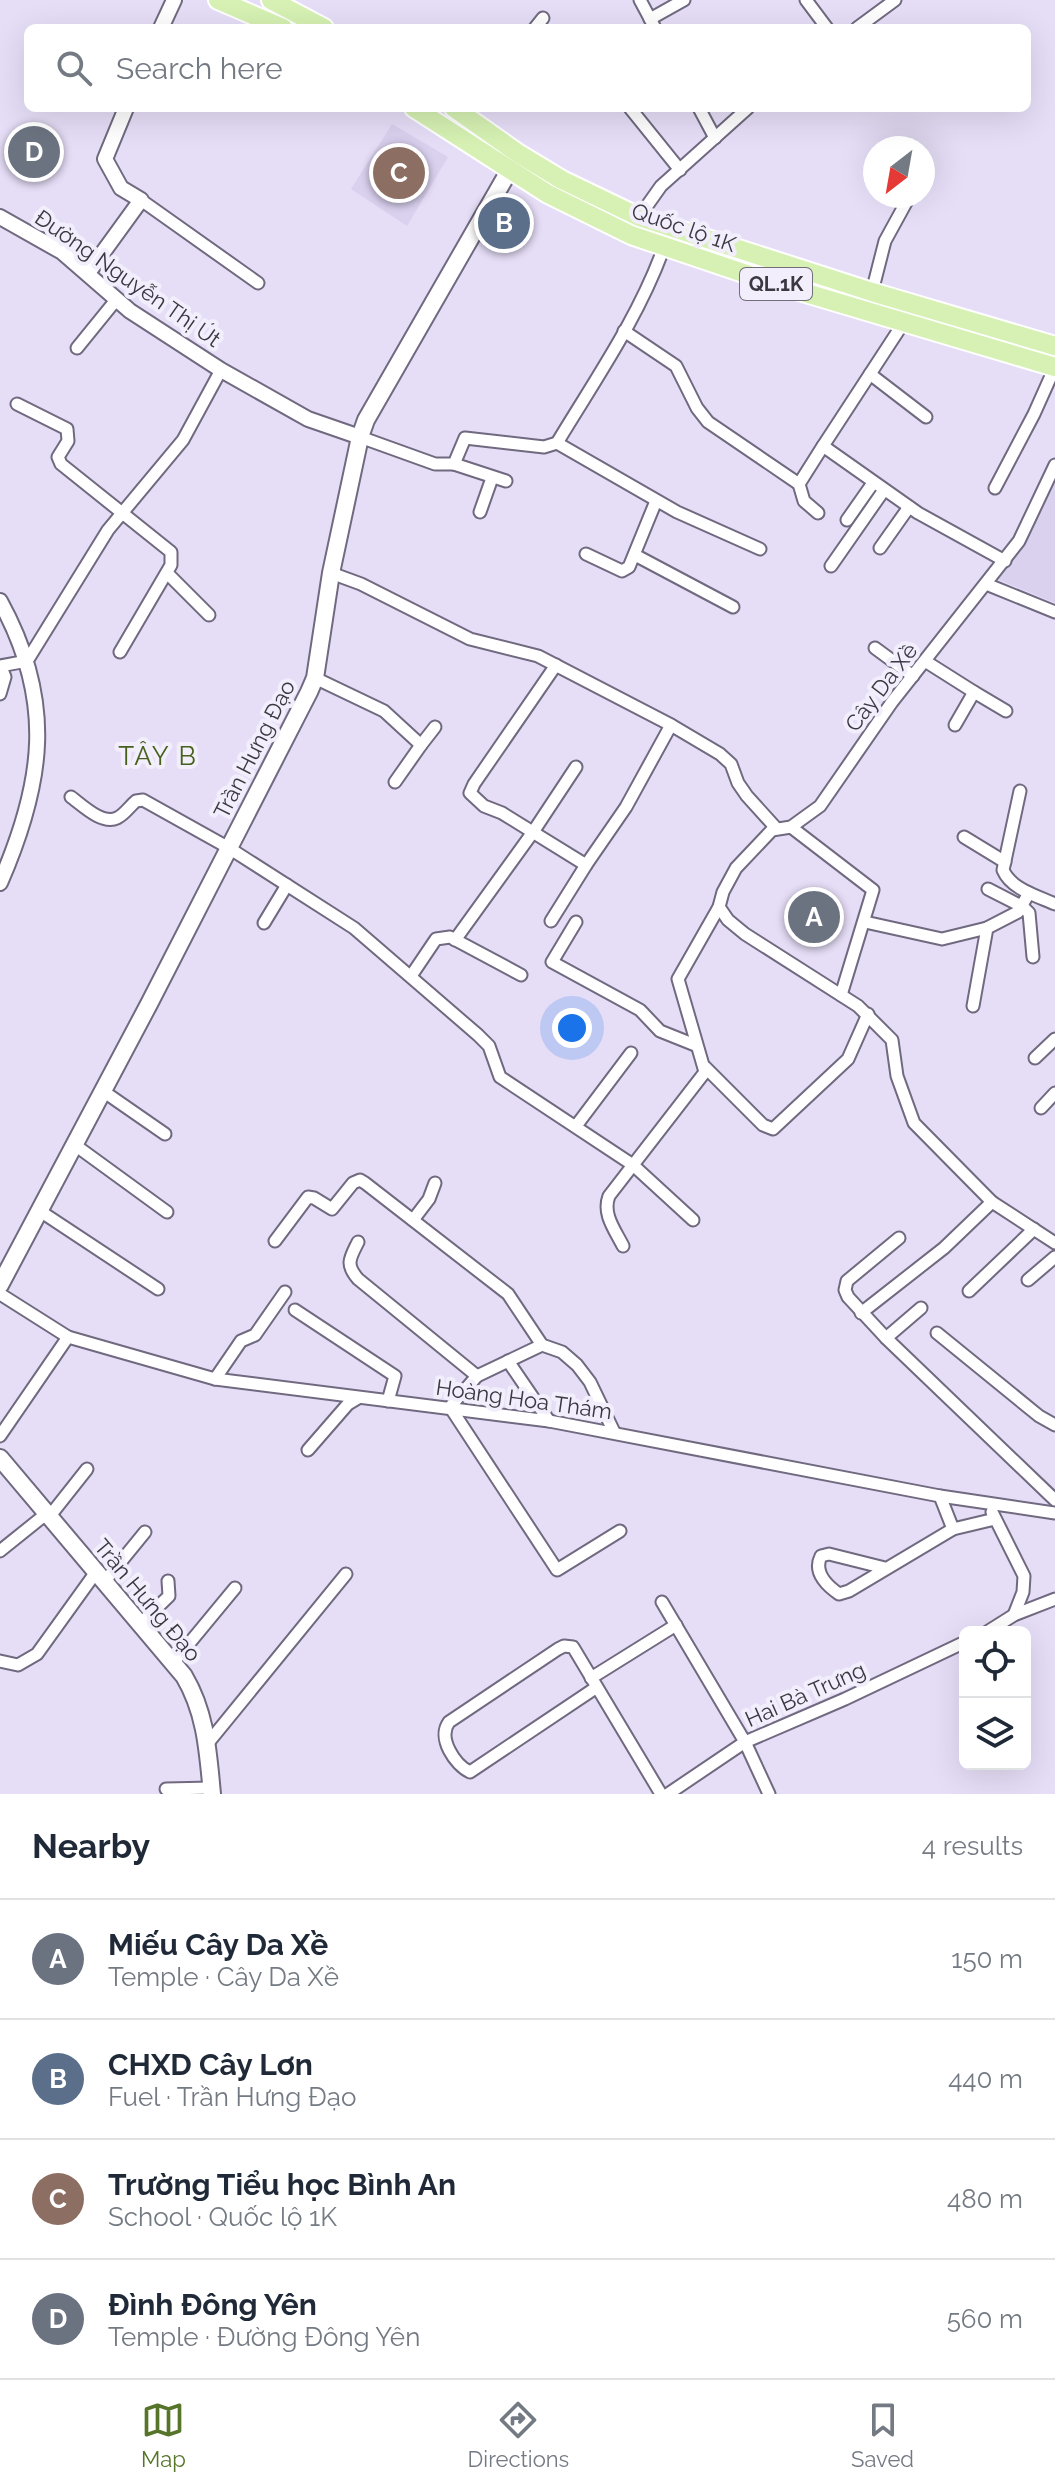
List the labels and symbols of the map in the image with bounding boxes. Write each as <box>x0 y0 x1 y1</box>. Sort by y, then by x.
pin: D <box>8 122 60 182</box>
north arrow <box>863 136 935 208</box>
pin: C <box>373 143 425 203</box>
pin: B <box>478 193 530 253</box>
street label: Quốc lộ 1K <box>628 197 740 257</box>
street label: Đường Nguyễn Thị Út <box>30 204 226 352</box>
road number: QL.1K <box>740 268 812 300</box>
street label: Cây Da Xề <box>839 638 923 736</box>
street label: Trần Hưng Đạo <box>208 675 300 823</box>
district label: TÂY B <box>118 741 198 771</box>
pin: A <box>788 887 840 947</box>
your location <box>552 1008 592 1048</box>
street label: Hoàng Hoa Thám <box>434 1374 614 1424</box>
street label: Trần Hưng Đạo <box>89 1533 207 1667</box>
street label: Hai Bà Trưng <box>741 1656 869 1732</box>

